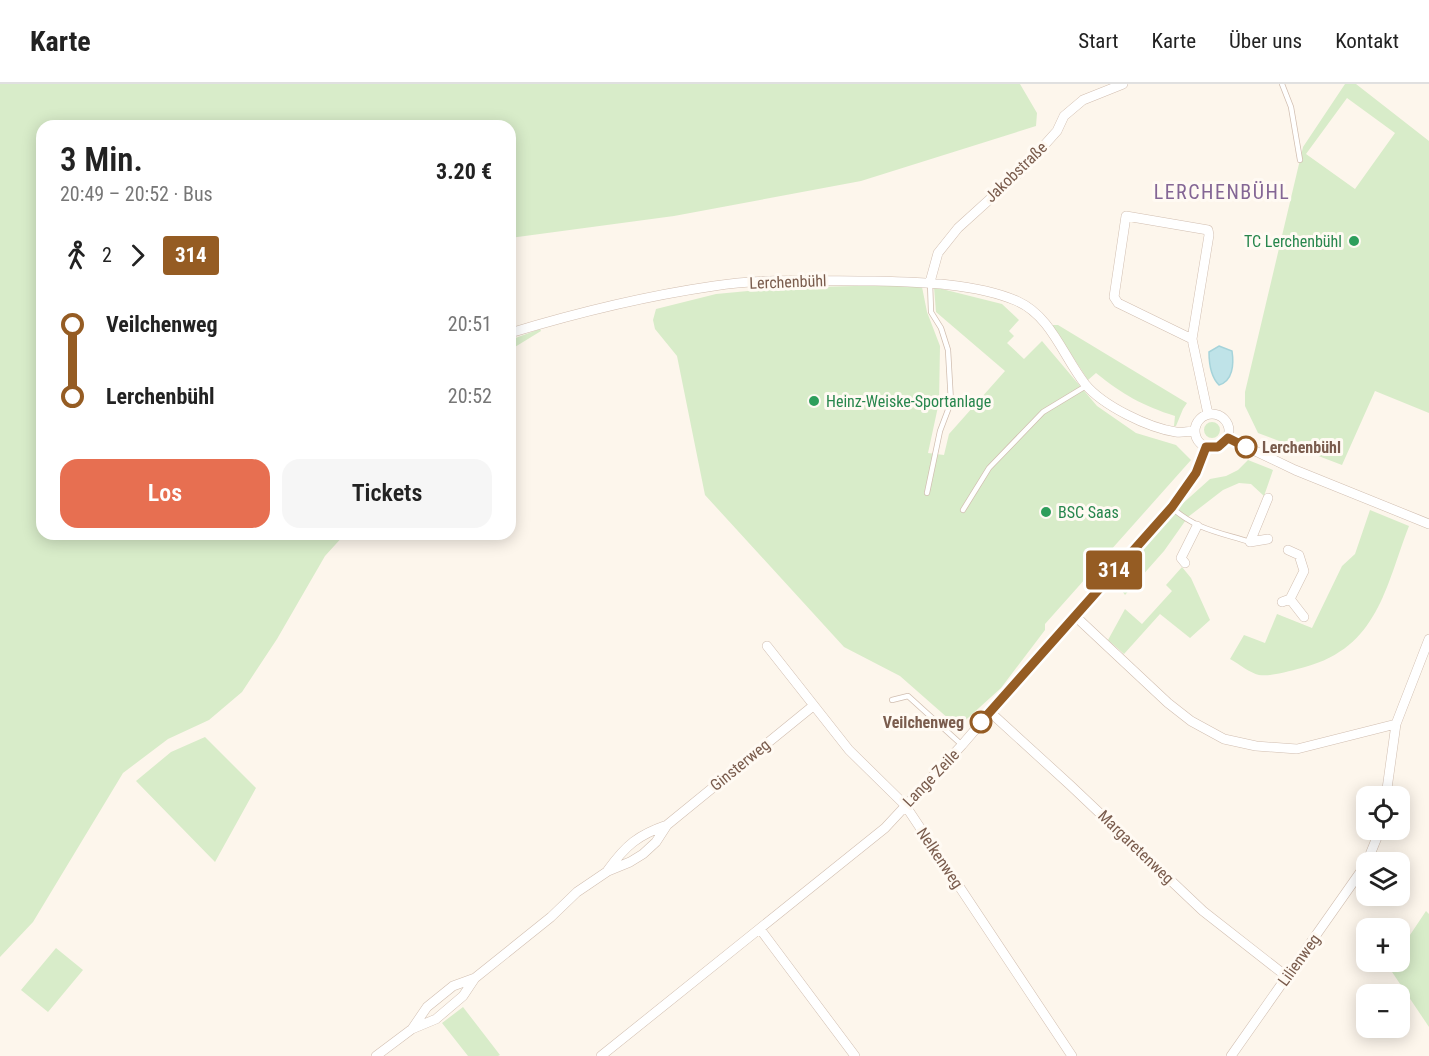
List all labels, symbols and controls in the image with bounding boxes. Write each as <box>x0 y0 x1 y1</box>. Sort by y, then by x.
text: Karte <box>30 25 91 58</box>
text: Start <box>1078 29 1119 53</box>
text: Karte <box>1152 29 1196 53</box>
text: Über uns <box>1229 29 1302 53</box>
text: Kontakt <box>1335 29 1399 53</box>
street label: Jakobstraße <box>981 138 1051 206</box>
text: 3 Min. <box>60 140 143 179</box>
text: 3.20 € <box>436 159 492 184</box>
district label: LERCHENBÜHL <box>1154 180 1290 204</box>
text: 20:49 – 20:52 · Bus <box>60 182 213 206</box>
place label: TC Lerchenbühl <box>1244 232 1342 251</box>
marker: TC Lerchenbühl <box>1347 234 1361 248</box>
icon: walk <box>60 239 93 272</box>
icon: forward <box>121 239 154 272</box>
text: 2 <box>102 243 112 267</box>
text: 314 <box>175 243 207 267</box>
street label: Lerchenbühl <box>749 271 827 293</box>
text: Veilchenweg <box>106 312 218 337</box>
text: 20:51 <box>448 312 492 336</box>
text: Lerchenbühl <box>106 384 215 409</box>
text: 20:52 <box>448 384 492 408</box>
place label: Heinz-Weiske-Sportanlage <box>826 392 991 411</box>
marker: Heinz-Weiske-Sportanlage <box>807 394 821 408</box>
marker: Lerchenbühl <box>1235 436 1257 458</box>
place label: Lerchenbühl <box>1262 438 1341 457</box>
button: Los <box>60 459 270 528</box>
button: Tickets <box>282 459 492 528</box>
place label: BSC Saas <box>1058 503 1119 522</box>
marker: BSC Saas <box>1039 505 1053 519</box>
line badge: 314 <box>1080 550 1148 590</box>
text: 314 <box>1098 558 1130 582</box>
marker: Veilchenweg <box>970 711 992 733</box>
place label: Veilchenweg <box>883 713 964 732</box>
street label: Ginsterweg <box>706 735 774 795</box>
street label: Lange Zeile <box>899 745 963 811</box>
map controls <box>1356 786 1410 1038</box>
button: locate <box>1356 786 1410 840</box>
street label: Margaretenweg <box>1094 806 1178 888</box>
street label: Nelkenweg <box>913 824 967 892</box>
button: layers <box>1356 852 1410 906</box>
button: + <box>1356 918 1410 972</box>
street label: Lilienweg <box>1274 930 1324 990</box>
button: − <box>1356 984 1410 1038</box>

